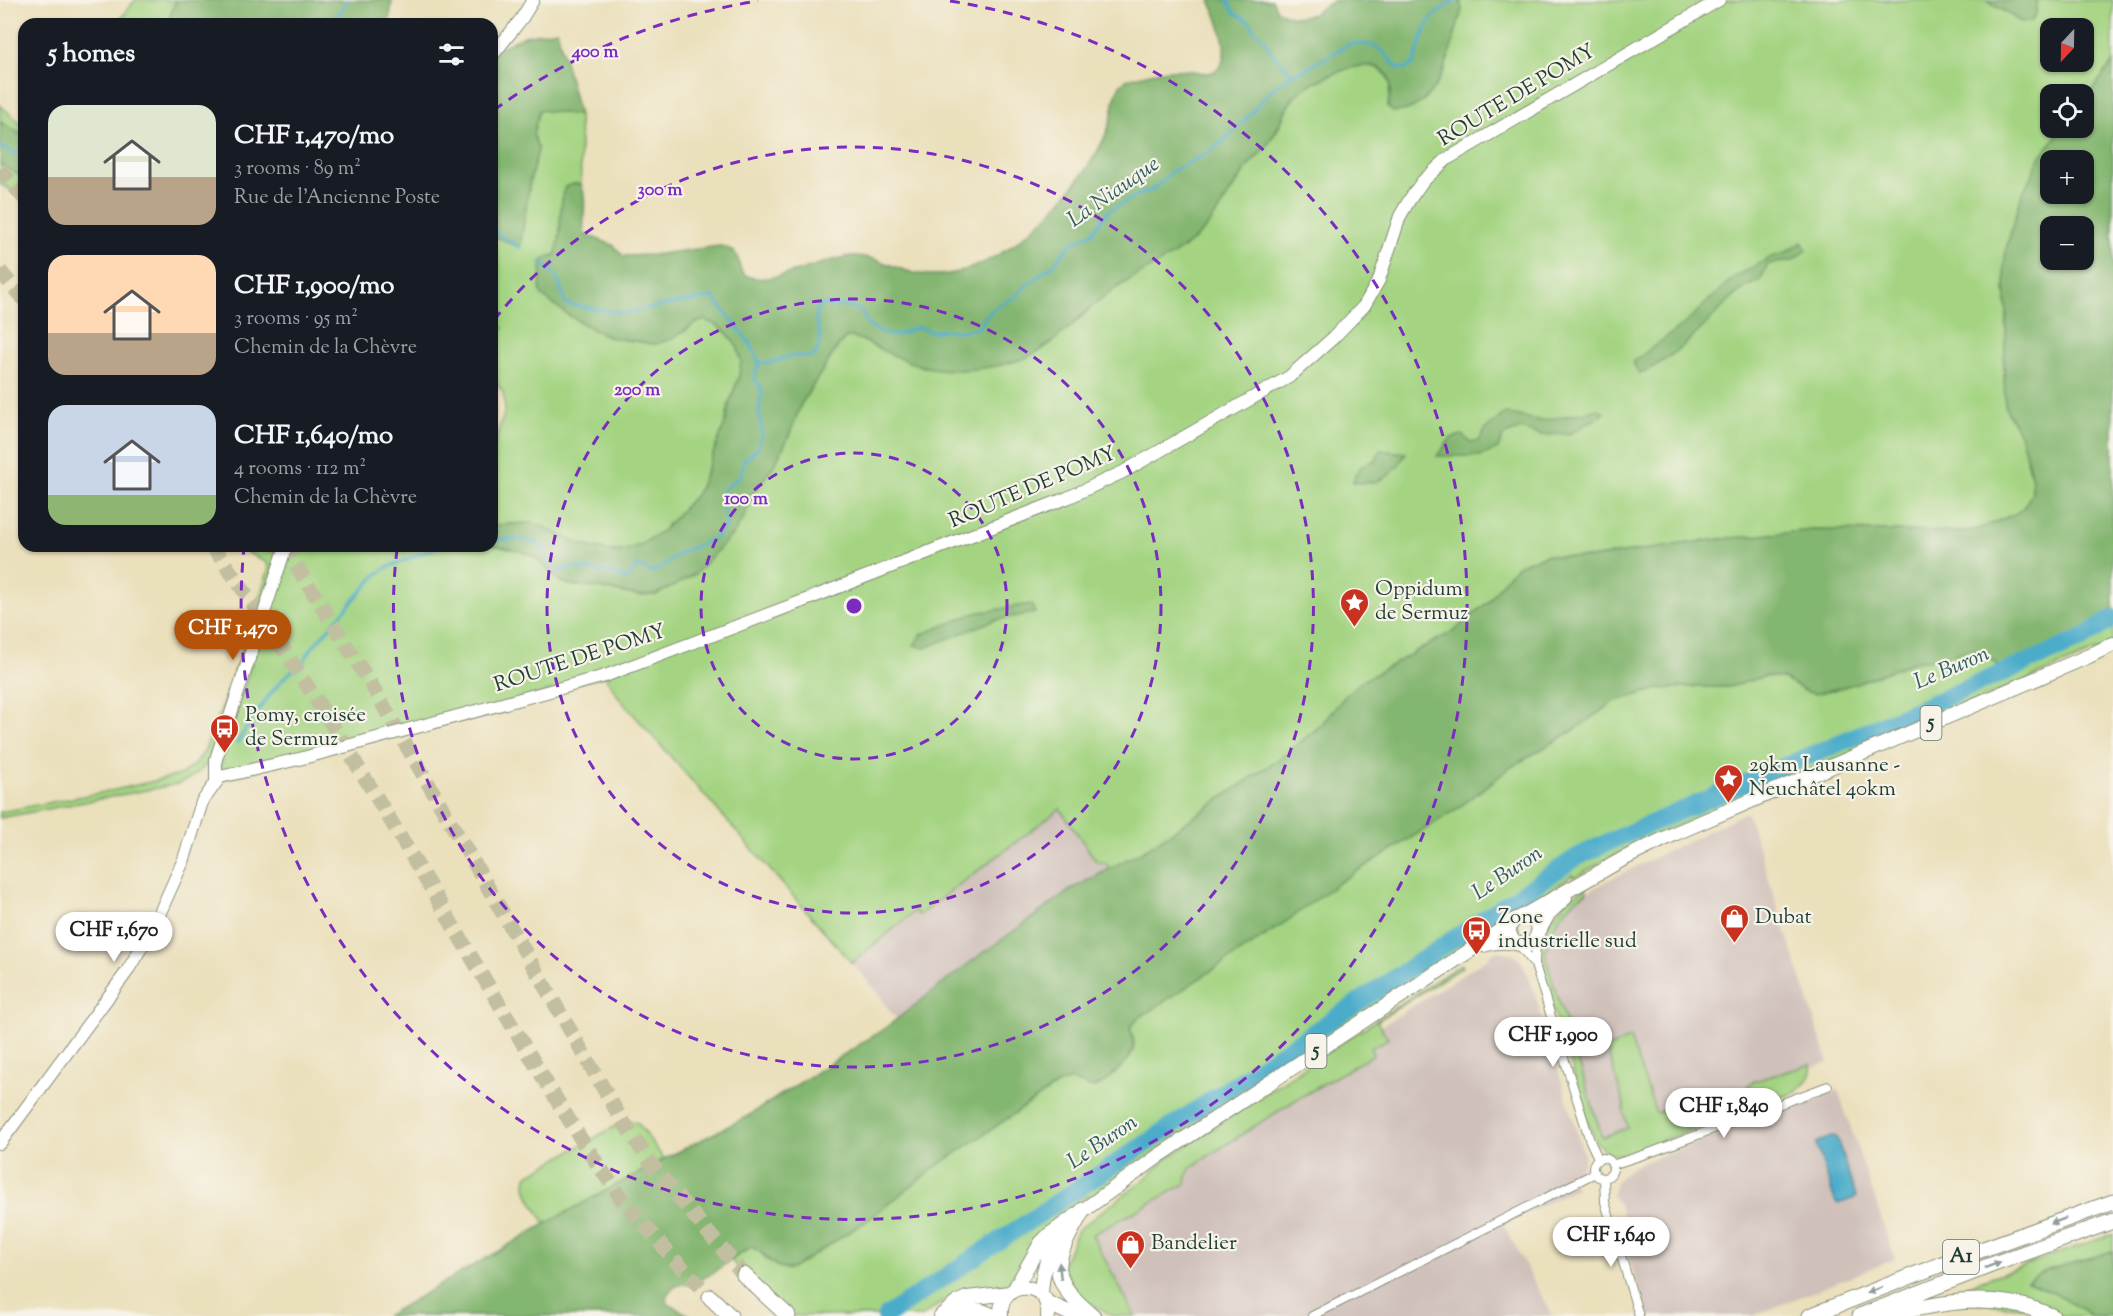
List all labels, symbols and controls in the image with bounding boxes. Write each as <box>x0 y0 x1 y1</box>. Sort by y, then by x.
north arrow <box>2040 18 2094 72</box>
map controls <box>2040 18 2094 270</box>
text: 5 homes <box>48 36 135 73</box>
street label: ROUTE DE POMY <box>1433 37 1601 155</box>
icon: filters <box>435 38 468 71</box>
text: 400 m <box>571 40 618 66</box>
button: locate <box>2040 84 2094 138</box>
text: CHF 1,470/mo <box>234 118 394 155</box>
icon: home <box>96 129 168 201</box>
water label: La Niauque <box>1061 149 1167 236</box>
button: + <box>2040 150 2094 204</box>
text: 3 rooms · 89 m² <box>234 155 361 184</box>
text: 300 m <box>638 178 683 204</box>
text: Rue de l'Ancienne Poste <box>234 184 440 213</box>
button: − <box>2040 216 2094 270</box>
text: CHF 1,900/mo <box>234 268 394 305</box>
icon: home <box>96 279 168 351</box>
text: 3 rooms · 95 m² <box>234 305 358 334</box>
text: Chemin de la Chèvre <box>234 334 417 363</box>
text: 200 m <box>614 378 660 404</box>
text: CHF 1,640/mo <box>234 418 393 455</box>
icon: home <box>96 429 168 501</box>
street label: ROUTE DE POMY <box>945 439 1121 537</box>
text: 4 rooms · 112 m² <box>234 455 366 484</box>
text: Chemin de la Chèvre <box>234 484 417 513</box>
text: 100 m <box>724 487 768 513</box>
place label: Oppidum de Sermuz <box>1375 575 1468 629</box>
place icon: Oppidum de Sermuz <box>1338 586 1370 628</box>
centre of rings <box>844 596 864 616</box>
pin: CHF 1,470 <box>164 610 302 661</box>
text: CHF 1,470 <box>188 615 278 644</box>
street label: ROUTE DE POMY <box>490 617 670 701</box>
water label: Le Buron <box>1909 639 1995 699</box>
place label: Pomy, croisée de Sermuz <box>245 701 366 755</box>
road number: 5 <box>1920 706 1942 740</box>
bus stop icon: Pomy, croisée de Sermuz <box>208 712 240 754</box>
place label: 29km Lausanne - Neuchâtel 40km <box>1749 751 1900 805</box>
place icon: 29km Lausanne - Neuchâtel 40km <box>1712 762 1744 804</box>
water label: Le Buron <box>1466 838 1550 909</box>
shop icon: Dubat <box>1718 902 1750 944</box>
place label: Zone industrielle sud <box>1498 903 1637 957</box>
place label: Dubat <box>1755 903 1812 933</box>
pin: CHF 1,670 <box>45 912 183 963</box>
bus stop icon: Zone industrielle sud <box>1461 914 1493 956</box>
text: CHF 1,670 <box>70 917 158 946</box>
pin: CHF 1,900 <box>1484 1017 1622 1068</box>
text: CHF 1,900 <box>1508 1022 1598 1051</box>
road number: 5 <box>1306 1034 1326 1068</box>
pin: CHF 1,840 <box>1655 1088 1793 1139</box>
text: CHF 1,840 <box>1679 1093 1769 1122</box>
water label: Le Buron <box>1061 1107 1145 1178</box>
pin: CHF 1,640 <box>1542 1217 1680 1268</box>
one-way arrow <box>2049 1217 2067 1227</box>
text: CHF 1,640 <box>1567 1222 1655 1251</box>
shop icon: Bandelier <box>1114 1228 1146 1270</box>
place label: Bandelier <box>1151 1229 1237 1259</box>
road number: A1 <box>1943 1240 1979 1274</box>
one-way arrow <box>1984 1259 2002 1269</box>
one-way arrow <box>1055 1261 1065 1280</box>
one-way arrow <box>1866 1285 1884 1295</box>

